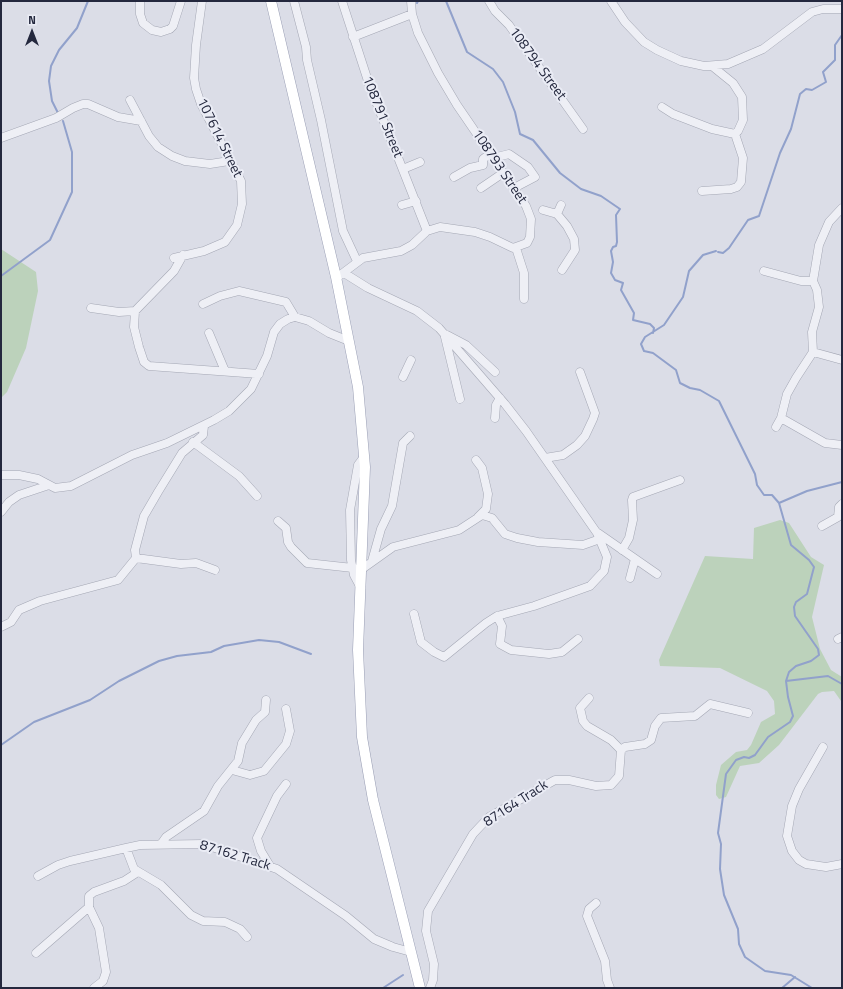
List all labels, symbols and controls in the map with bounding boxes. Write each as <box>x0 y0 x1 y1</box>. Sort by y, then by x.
north arrow <box>12 12 52 52</box>
text: N <box>28 12 36 28</box>
street label: 108794 Street <box>505 24 569 104</box>
street label: 108791 Street <box>358 74 406 160</box>
street label: 107614 Street <box>193 96 245 180</box>
street label: 108793 Street <box>468 127 530 207</box>
street label: 87164 Track <box>481 777 551 831</box>
street label: 87162 Track <box>198 837 272 875</box>

